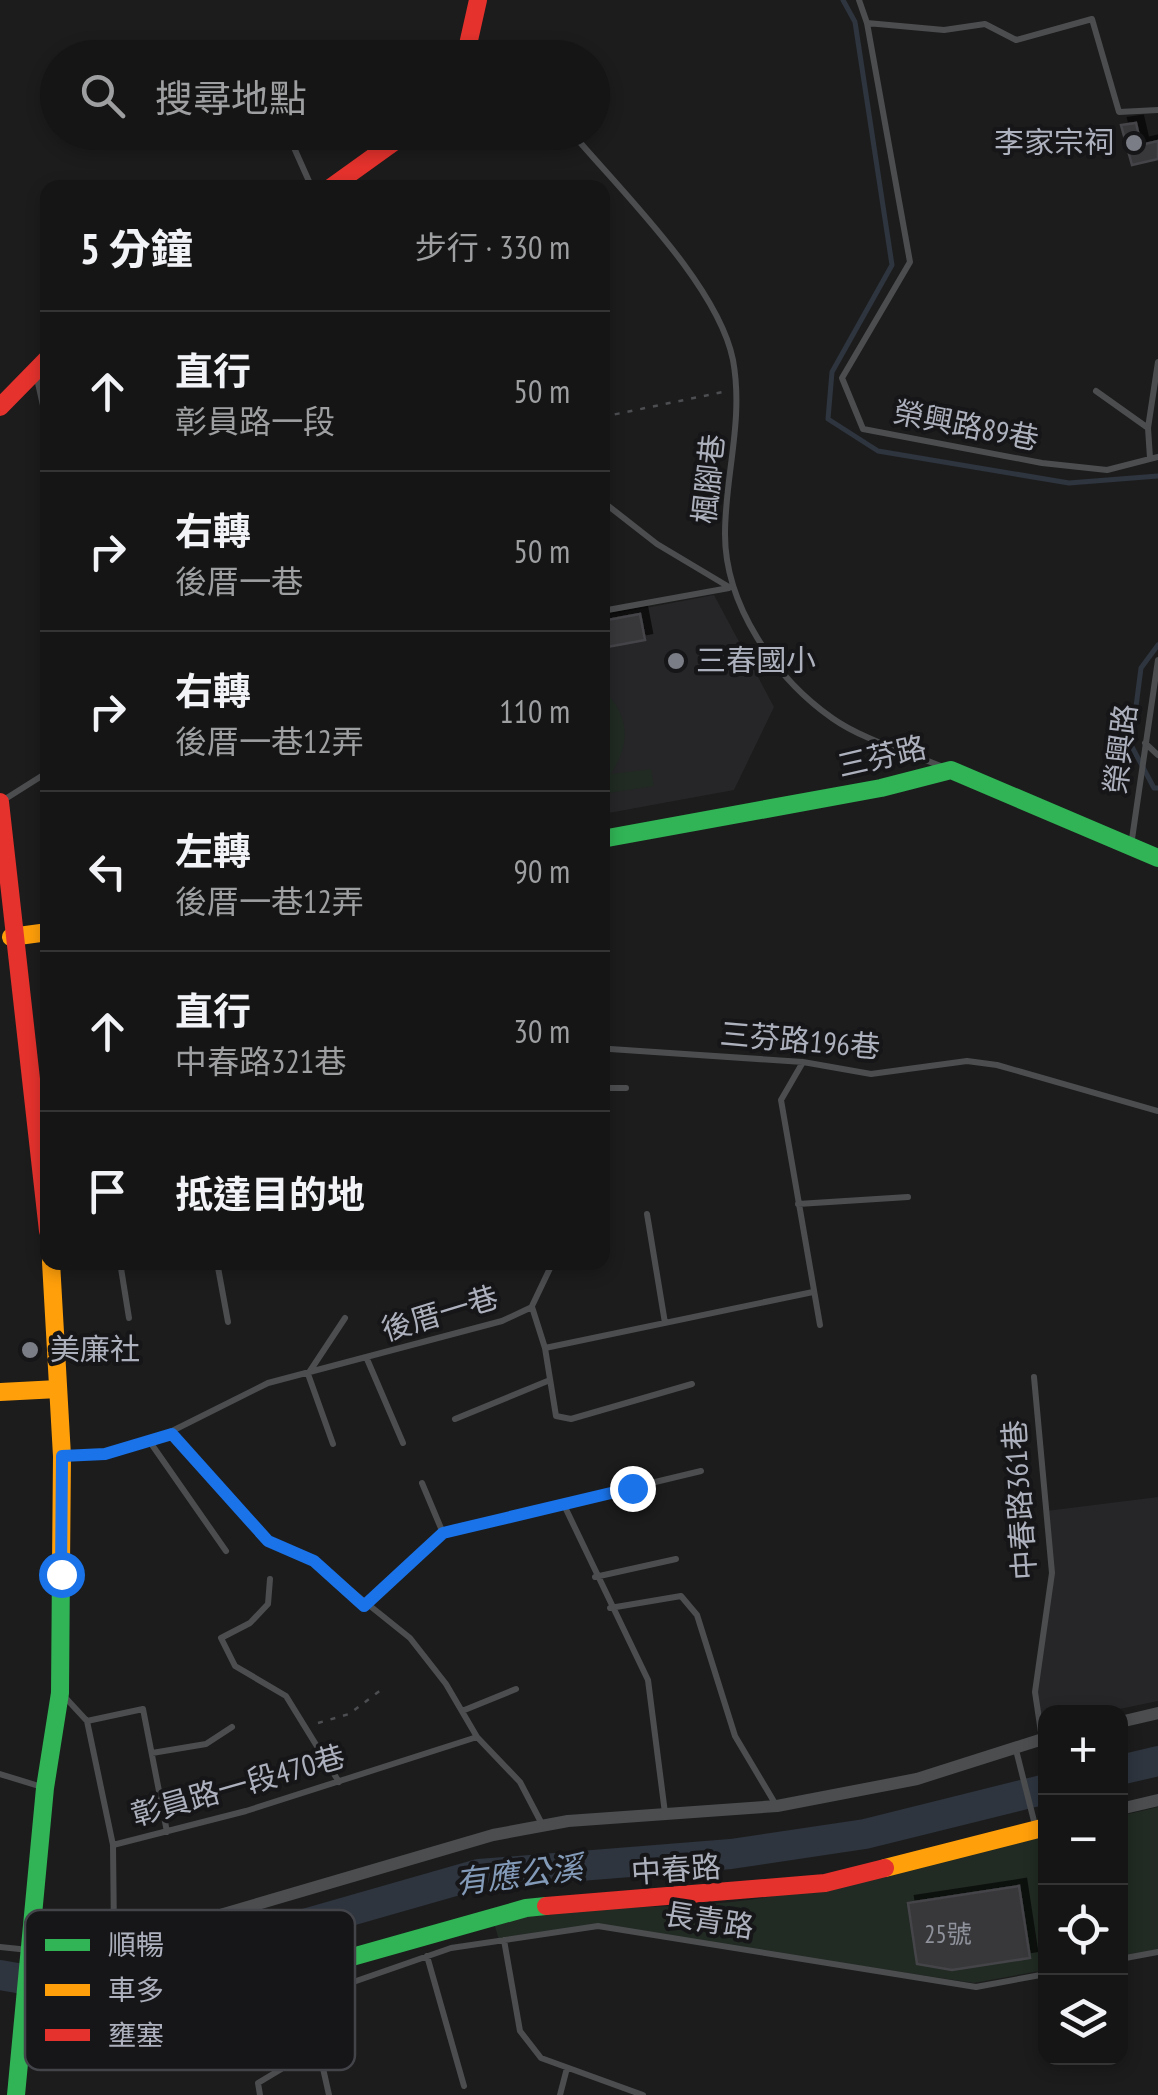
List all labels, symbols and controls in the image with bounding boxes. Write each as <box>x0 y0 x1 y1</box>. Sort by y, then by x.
search box <box>40 40 610 150</box>
icon: search <box>75 68 130 123</box>
text: 搜尋地點 <box>155 73 307 122</box>
place label: 李家宗祠 <box>994 122 1114 161</box>
marker: 李家宗祠 <box>1123 132 1145 154</box>
text: 5 分鐘 <box>80 221 193 276</box>
text: 步行 · 330 m <box>415 226 570 268</box>
text: 直行 <box>175 346 251 395</box>
icon: ahead <box>80 364 135 419</box>
text: 50 m <box>514 370 570 412</box>
street label: 榮興路89巷 <box>890 391 1042 458</box>
text: 彰員路一段 <box>175 400 335 442</box>
street label: 楓腳巷 <box>683 432 732 526</box>
text: 右轉 <box>175 506 251 555</box>
icon: right <box>80 524 135 579</box>
text: 50 m <box>514 530 570 572</box>
text: 後厝一巷 <box>175 560 303 602</box>
place label: 三春國小 <box>696 640 816 679</box>
marker: 三春國小 <box>665 650 687 672</box>
text: 右轉 <box>175 666 251 715</box>
icon: right <box>80 684 135 739</box>
text: 110 m <box>499 690 570 732</box>
street label: 榮興路 <box>1095 702 1144 796</box>
text: 後厝一巷12弄 <box>175 720 364 762</box>
street label: 三芬路 <box>833 726 930 785</box>
text: 左轉 <box>175 826 251 875</box>
icon: left <box>80 844 135 899</box>
text: 90 m <box>514 850 570 892</box>
text: 後厝一巷12弄 <box>175 880 364 922</box>
text: 直行 <box>175 986 251 1035</box>
icon: ahead <box>80 1004 135 1059</box>
text: 30 m <box>514 1010 570 1052</box>
street label: 三芬路196巷 <box>718 1013 882 1066</box>
text: 中春路321巷 <box>175 1040 346 1082</box>
icon: arrive <box>80 1164 135 1219</box>
text: 抵達目的地 <box>175 1169 365 1218</box>
street label: 後厝一巷 <box>376 1276 503 1349</box>
place label: 美廉社 <box>50 1329 140 1368</box>
marker: 美廉社 <box>19 1339 41 1361</box>
street label: 中春路361巷 <box>993 1419 1044 1582</box>
route end <box>610 1466 656 1512</box>
route start <box>39 1552 85 1598</box>
map controls <box>1038 1705 1128 2065</box>
button: + <box>1038 1705 1128 1795</box>
street label: 彰員路一段470巷 <box>126 1735 349 1834</box>
button: − <box>1038 1795 1128 1885</box>
water label: 有應公溪 <box>453 1845 589 1903</box>
street label: 中春路 <box>630 1846 722 1891</box>
button: locate <box>1038 1885 1128 1975</box>
street label: 長青路 <box>662 1893 757 1946</box>
legend <box>25 1910 355 2070</box>
house number: 25號 <box>924 1918 972 1950</box>
text: 順暢 <box>108 1926 164 1963</box>
text: 車多 <box>108 1971 164 2008</box>
button: layers <box>1038 1975 1128 2065</box>
text: 壅塞 <box>108 2016 164 2053</box>

